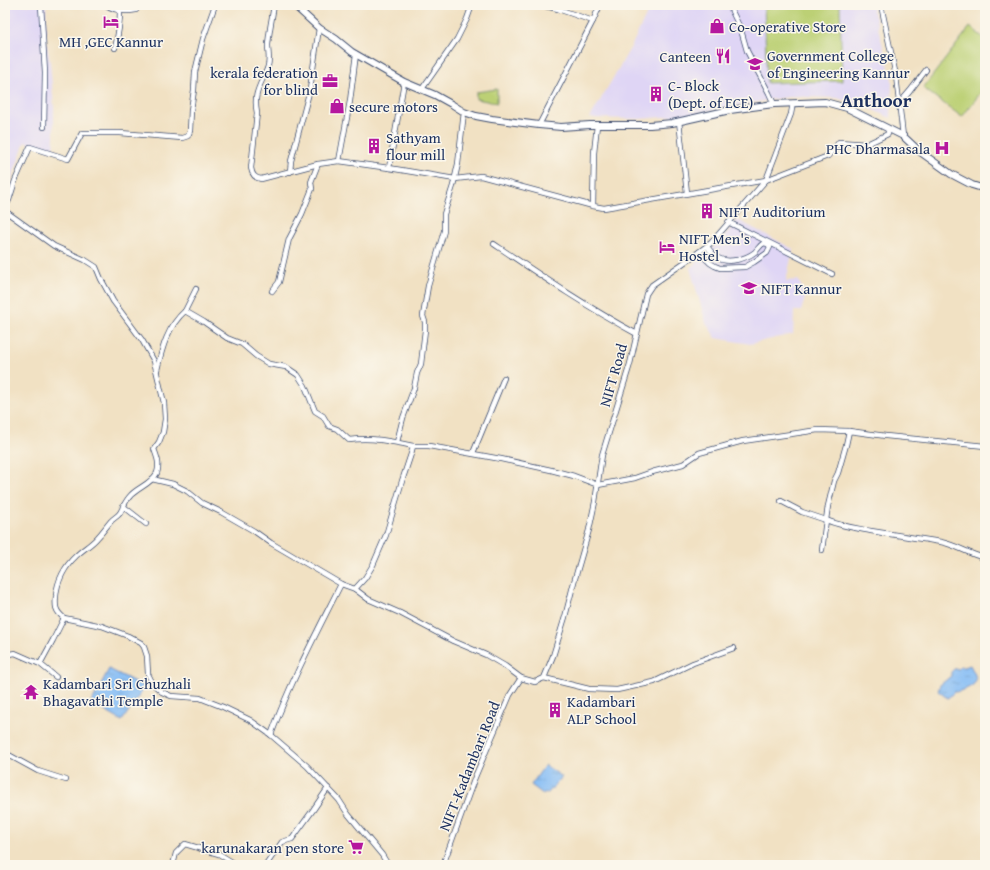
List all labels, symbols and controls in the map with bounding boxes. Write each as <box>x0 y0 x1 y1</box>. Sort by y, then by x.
hotel icon: MH ,GEC Kannur <box>102 13 120 31</box>
place label: Co-operative Store <box>729 16 846 37</box>
shop icon: Co-operative Store <box>708 17 726 35</box>
place label: MH ,GEC Kannur <box>59 31 163 52</box>
place label: Government College of Engineering Kannur <box>767 45 910 83</box>
place label: Canteen <box>660 46 712 67</box>
restaurant icon: Canteen <box>714 47 732 65</box>
school or university icon: Government College of Engineering Kannur <box>746 55 764 73</box>
place label: kerala federation for blind <box>210 62 319 100</box>
office icon: kerala federation for blind <box>321 72 339 90</box>
place label: C- Block (Dept. of ECE) <box>668 75 753 113</box>
building icon: C- Block (Dept. of ECE) <box>647 85 665 103</box>
district label: Anthoor <box>841 86 912 114</box>
place label: secure motors <box>349 96 438 117</box>
shop icon: secure motors <box>328 97 346 115</box>
place label: Sathyam flour mill <box>386 127 445 165</box>
building icon: Sathyam flour mill <box>365 137 383 155</box>
place label: PHC Dharmasala <box>826 138 930 159</box>
hospital icon: PHC Dharmasala <box>933 139 951 157</box>
place label: NIFT Auditorium <box>719 201 826 222</box>
building icon: NIFT Auditorium <box>698 202 716 220</box>
place label: NIFT Men's Hostel <box>679 228 750 266</box>
hotel icon: NIFT Men's Hostel <box>658 238 676 256</box>
place label: NIFT Kannur <box>761 278 842 299</box>
school or university icon: NIFT Kannur <box>740 279 758 297</box>
street label: NIFT Road <box>594 341 632 409</box>
place label: Kadambari Sri Chuzhali Bhagavathi Temple <box>43 673 191 711</box>
temple icon: Kadambari Sri Chuzhali Bhagavathi Temple <box>22 683 40 701</box>
place label: Kadambari ALP School <box>567 691 636 729</box>
street label: NIFT-Kadambari Road <box>433 698 505 834</box>
building icon: Kadambari ALP School <box>546 701 564 719</box>
place label: karunakaran pen store <box>201 837 344 858</box>
supermarket icon: karunakaran pen store <box>347 838 365 856</box>

